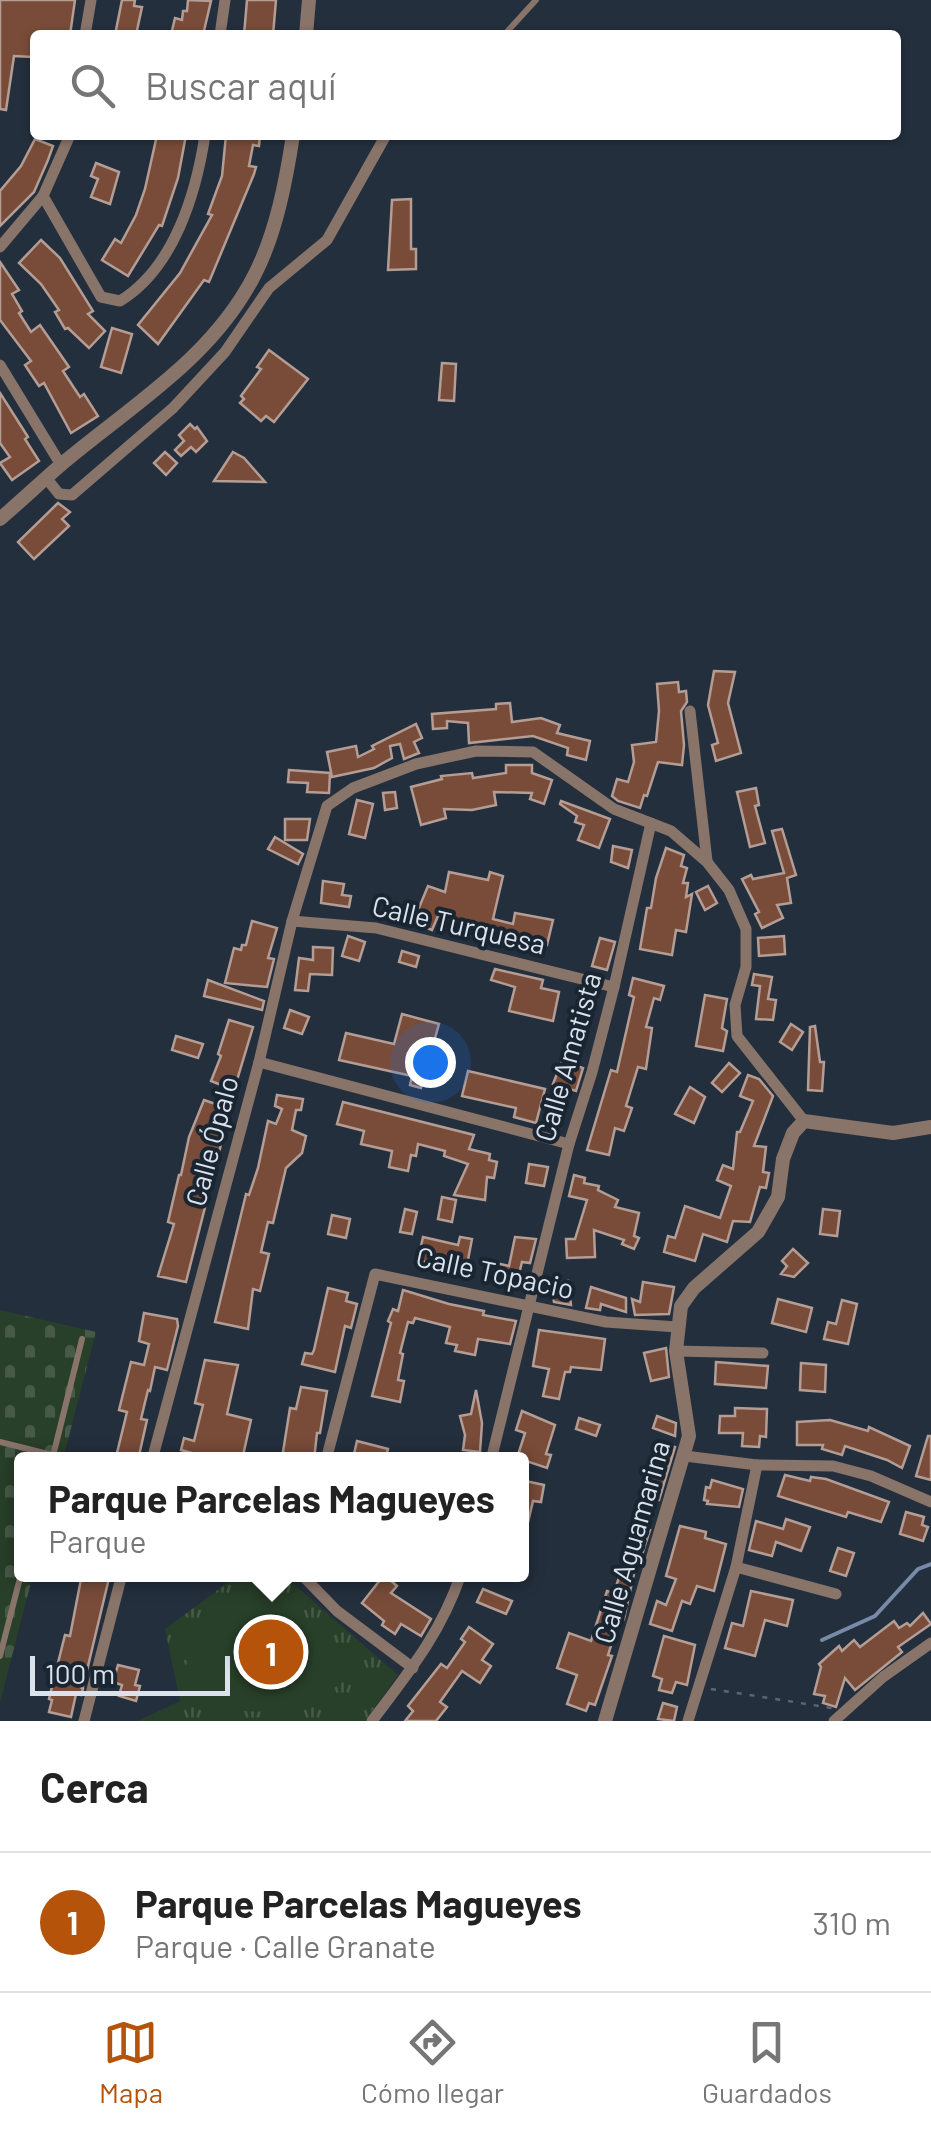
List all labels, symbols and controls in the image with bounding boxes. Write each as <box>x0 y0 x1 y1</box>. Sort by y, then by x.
search box <box>30 30 901 140</box>
icon: search <box>65 58 120 113</box>
text: Buscar aquí <box>145 62 336 108</box>
street label: Calle Turquesa <box>369 888 549 961</box>
street label: Calle Amatista <box>527 968 607 1145</box>
your location <box>405 1037 456 1088</box>
street label: Calle Ópalo <box>177 1072 245 1210</box>
street label: Calle Topacio <box>413 1239 577 1305</box>
street label: Calle Aguamarina <box>586 1436 676 1647</box>
popup <box>14 1452 529 1582</box>
text: Parque Parcelas Magueyes <box>48 1475 495 1521</box>
text: Parque <box>48 1521 147 1559</box>
pin: 1 <box>238 1614 304 1690</box>
scale bar <box>30 1651 230 1696</box>
text: 100 m <box>45 1656 115 1690</box>
text: Cerca <box>40 1761 149 1811</box>
text: Parque Parcelas Magueyes <box>135 1880 582 1926</box>
text: 1 <box>67 1903 78 1941</box>
text: 310 m <box>813 1903 891 1941</box>
text: Parque · Calle Granate <box>135 1926 436 1964</box>
tab: Mapa <box>99 2015 163 2109</box>
tab: Cómo llegar <box>361 2015 504 2109</box>
tab: Guardados <box>702 2015 832 2109</box>

